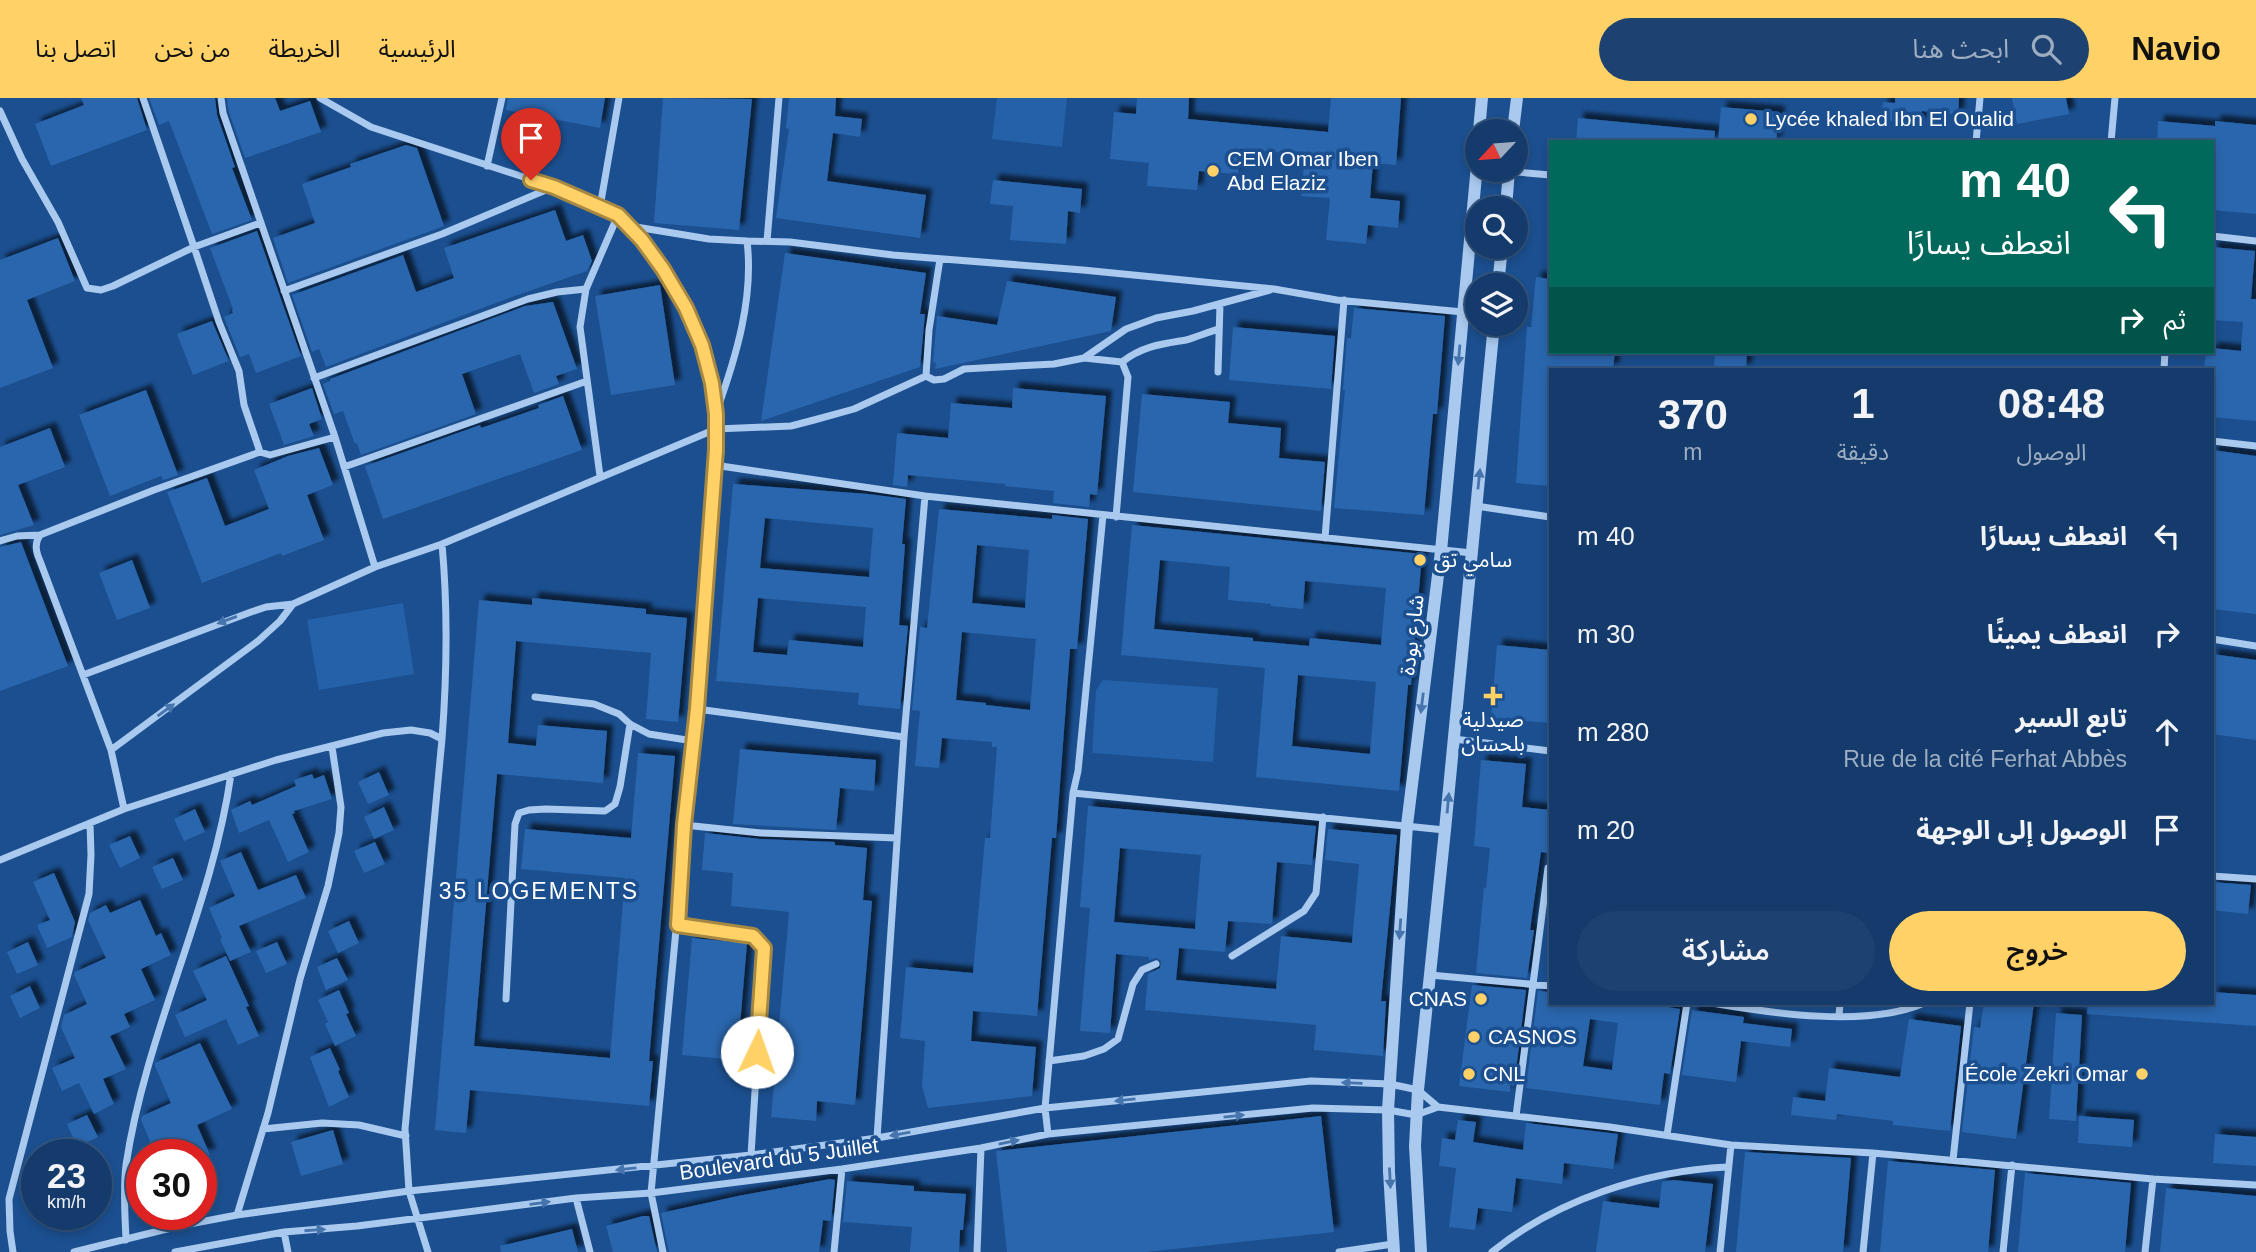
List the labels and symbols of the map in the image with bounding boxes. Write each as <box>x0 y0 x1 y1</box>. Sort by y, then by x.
place label: Lycée khaled Ibn El Oualid <box>1765 107 2014 130</box>
pin <box>501 108 561 180</box>
marker: Lycée khaled Ibn El Oualid <box>1743 111 1759 127</box>
north arrow <box>1465 119 1528 182</box>
place label: CEM Omar Iben Abd Elaziz <box>1227 147 1379 194</box>
marker: CEM Omar Iben Abd Elaziz <box>1205 163 1221 179</box>
one-way arrow <box>1454 344 1465 366</box>
one-way arrow <box>1474 468 1485 490</box>
place label: سامي تق <box>1434 548 1512 576</box>
marker: سامي تق <box>1412 552 1428 568</box>
street label: شارع بودة <box>1395 593 1432 677</box>
one-way arrow <box>216 615 237 626</box>
marker: صيدلية بلحسان <box>1485 688 1501 704</box>
one-way arrow <box>1417 692 1428 714</box>
one-way arrow <box>157 703 175 717</box>
place label: صيدلية بلحسان <box>1461 708 1525 756</box>
one-way arrow <box>1443 792 1454 814</box>
district label: 35 LOGEMENTS <box>439 878 639 904</box>
one-way arrow <box>1395 918 1406 940</box>
place label: CNAS <box>1409 987 1467 1010</box>
marker: CNAS <box>1473 991 1489 1007</box>
position arrow <box>720 1015 794 1089</box>
place label: CASNOS <box>1488 1025 1577 1048</box>
marker: CASNOS <box>1466 1029 1482 1045</box>
place label: CNL <box>1483 1062 1525 1085</box>
place label: École Zekri Omar <box>1965 1062 2128 1085</box>
marker: CNL <box>1461 1066 1477 1082</box>
marker: École Zekri Omar <box>2134 1066 2150 1082</box>
one-way arrow <box>1341 1077 1363 1088</box>
one-way arrow <box>1114 1094 1136 1105</box>
one-way arrow <box>1224 1110 1246 1121</box>
one-way arrow <box>889 1129 911 1140</box>
street label: Boulevard du 5 Juillet <box>678 1133 880 1184</box>
one-way arrow <box>998 1137 1020 1148</box>
speed limit sign: 30 <box>126 1139 217 1230</box>
one-way arrow <box>615 1163 637 1174</box>
one-way arrow <box>1384 1167 1395 1189</box>
one-way arrow <box>530 1197 552 1208</box>
one-way arrow <box>304 1224 326 1235</box>

